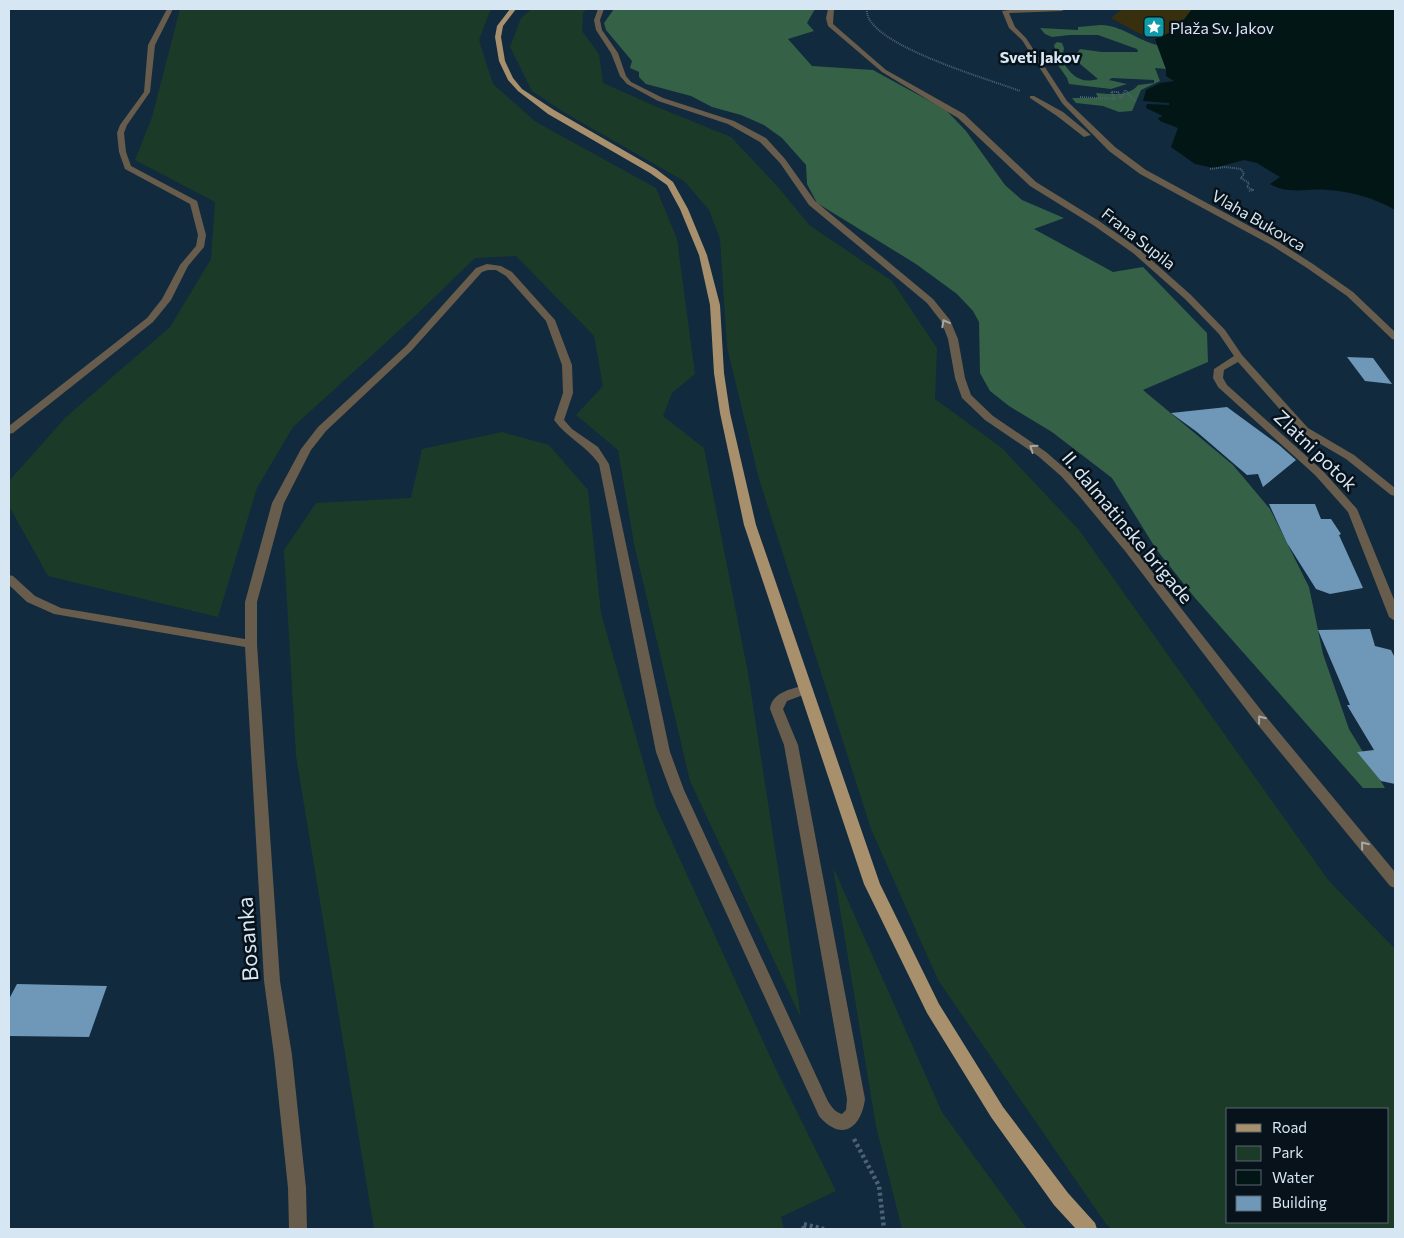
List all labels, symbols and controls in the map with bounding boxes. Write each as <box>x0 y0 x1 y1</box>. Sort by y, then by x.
place icon: Plaža Sv. Jakov <box>1142 15 1166 39</box>
place label: Plaža Sv. Jakov <box>1170 18 1274 37</box>
district label: Sveti Jakov <box>1000 47 1081 66</box>
street label: Vlaha Bukovca <box>1209 186 1309 254</box>
street label: Frana Supila <box>1098 203 1180 273</box>
one-way arrow <box>941 319 951 328</box>
street label: Zlatni potok <box>1270 405 1362 495</box>
one-way arrow <box>1030 445 1039 454</box>
street label: II. dalmatinske brigade <box>1058 446 1198 608</box>
one-way arrow <box>1259 716 1267 725</box>
one-way arrow <box>1362 842 1370 851</box>
street label: Bosanka <box>231 896 263 982</box>
legend <box>1226 1108 1389 1223</box>
text: Road <box>1272 1118 1307 1136</box>
text: Park <box>1272 1143 1303 1161</box>
text: Water <box>1272 1168 1314 1186</box>
text: Building <box>1272 1193 1327 1211</box>

